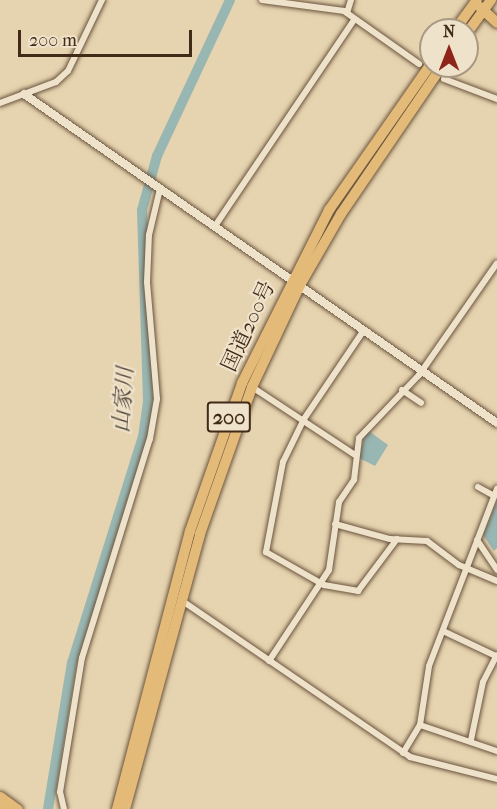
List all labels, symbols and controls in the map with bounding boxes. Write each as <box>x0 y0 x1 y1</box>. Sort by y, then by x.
scale bar <box>21 18 195 56</box>
north arrow <box>419 18 479 78</box>
text: N <box>443 22 455 41</box>
text: 200 m <box>29 30 77 51</box>
street label: 国道200号 <box>216 277 280 375</box>
water label: 山家川 <box>109 366 139 434</box>
road number: 200 <box>206 400 252 434</box>

